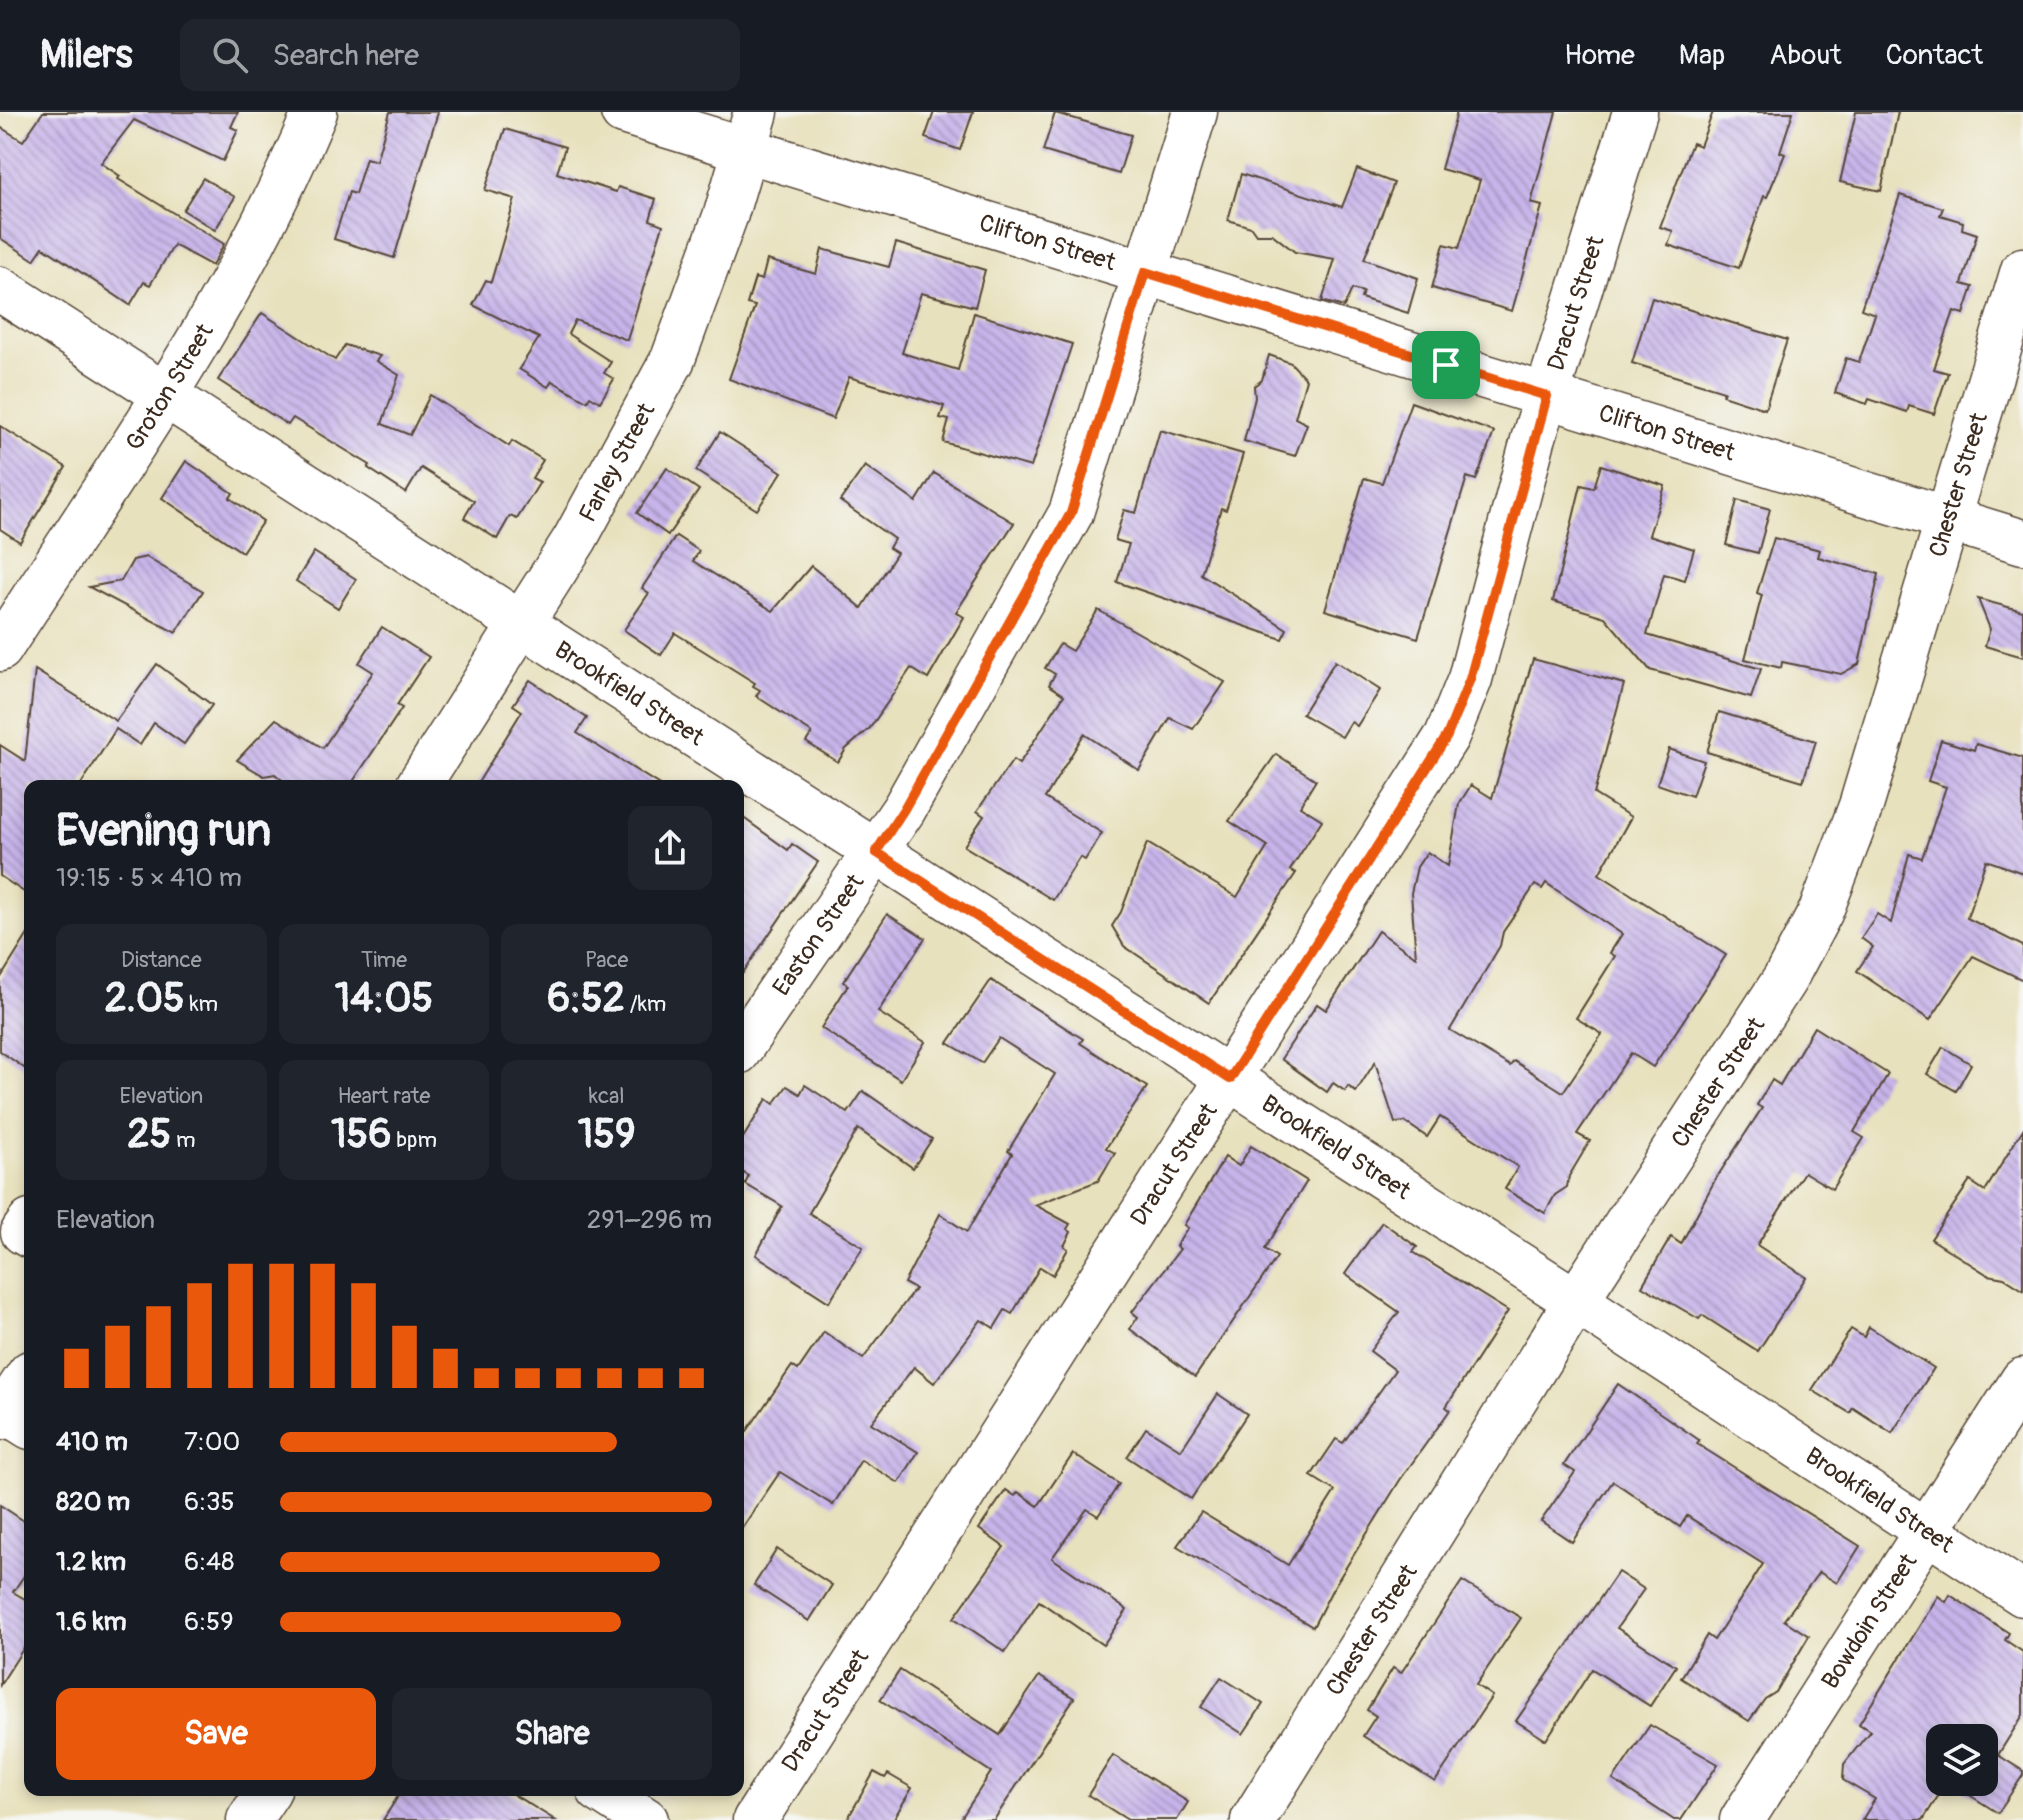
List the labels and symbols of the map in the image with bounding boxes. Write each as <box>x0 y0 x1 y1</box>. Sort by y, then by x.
street label: Clifton Street <box>976 208 1119 277</box>
street label: Dracut Street <box>1541 232 1610 374</box>
street label: Groton Street <box>119 318 219 456</box>
pin <box>1412 331 1480 399</box>
street label: Farley Street <box>573 398 661 527</box>
street label: Clifton Street <box>1595 398 1739 467</box>
street label: Chester Street <box>1923 409 1994 560</box>
street label: Brookfield Street <box>550 635 710 752</box>
street label: Easton Street <box>766 868 870 1001</box>
street label: Chester Street <box>1665 1012 1771 1153</box>
street label: Brookfield Street <box>1256 1089 1416 1206</box>
street label: Dracut Street <box>1124 1098 1223 1231</box>
street label: Brookfield Street <box>1800 1441 1959 1559</box>
street label: Bowdoin Street <box>1815 1548 1923 1694</box>
street label: Chester Street <box>1320 1559 1423 1701</box>
street label: Dracut Street <box>775 1644 875 1777</box>

